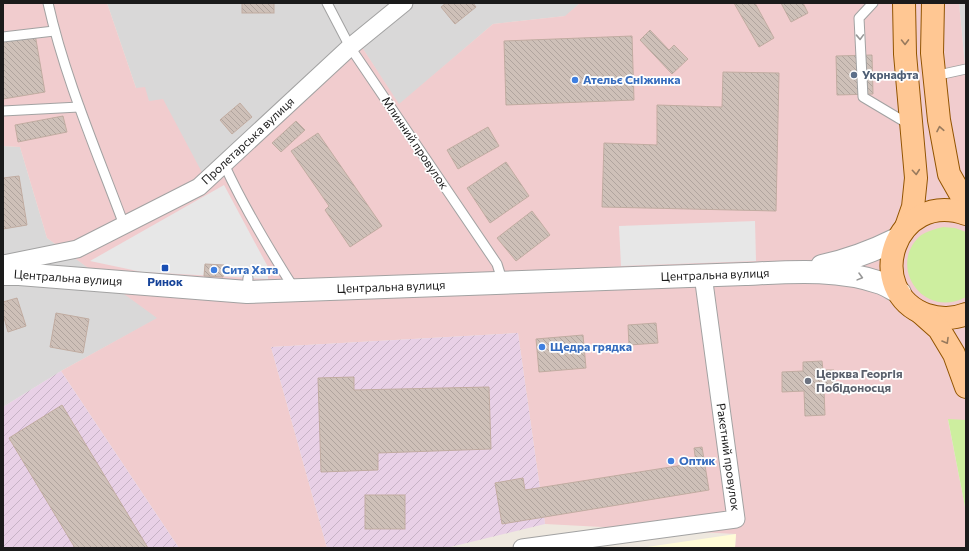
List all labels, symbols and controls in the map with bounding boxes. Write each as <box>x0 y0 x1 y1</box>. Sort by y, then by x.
one-way arrow <box>856 34 864 40</box>
one-way arrow <box>901 39 909 45</box>
place label: Укрнафта <box>862 67 918 81</box>
marker: Укрнафта <box>849 70 859 80</box>
place label: Ательє Сніжинка <box>583 72 681 86</box>
marker: Ательє Сніжинка <box>570 75 580 85</box>
street label: Млинний провулок <box>380 93 452 192</box>
street label: Пролетарська вулиця <box>198 94 297 187</box>
one-way arrow <box>936 125 945 132</box>
one-way arrow <box>911 168 920 175</box>
place label: Сита Хата <box>222 262 278 276</box>
marker: Ринок <box>160 263 170 273</box>
marker: Сита Хата <box>209 265 219 275</box>
street label: Центральна вулиця <box>660 265 770 283</box>
street label: Центральна вулиця <box>13 266 123 288</box>
one-way arrow <box>857 273 864 281</box>
place label: Ринок <box>147 274 183 288</box>
street label: Центральна вулиця <box>336 277 446 295</box>
one-way arrow <box>942 337 949 344</box>
place label: Щедра грядка <box>550 339 632 353</box>
marker: Щедра грядка <box>537 342 547 352</box>
place label: Церква Георгія Побідоносця <box>816 366 903 394</box>
marker: Церква Георгія Побідоносця <box>803 376 813 386</box>
street label: Ракетний провулок <box>715 402 744 512</box>
place label: Оптик <box>679 453 716 467</box>
marker: Оптик <box>666 456 676 466</box>

